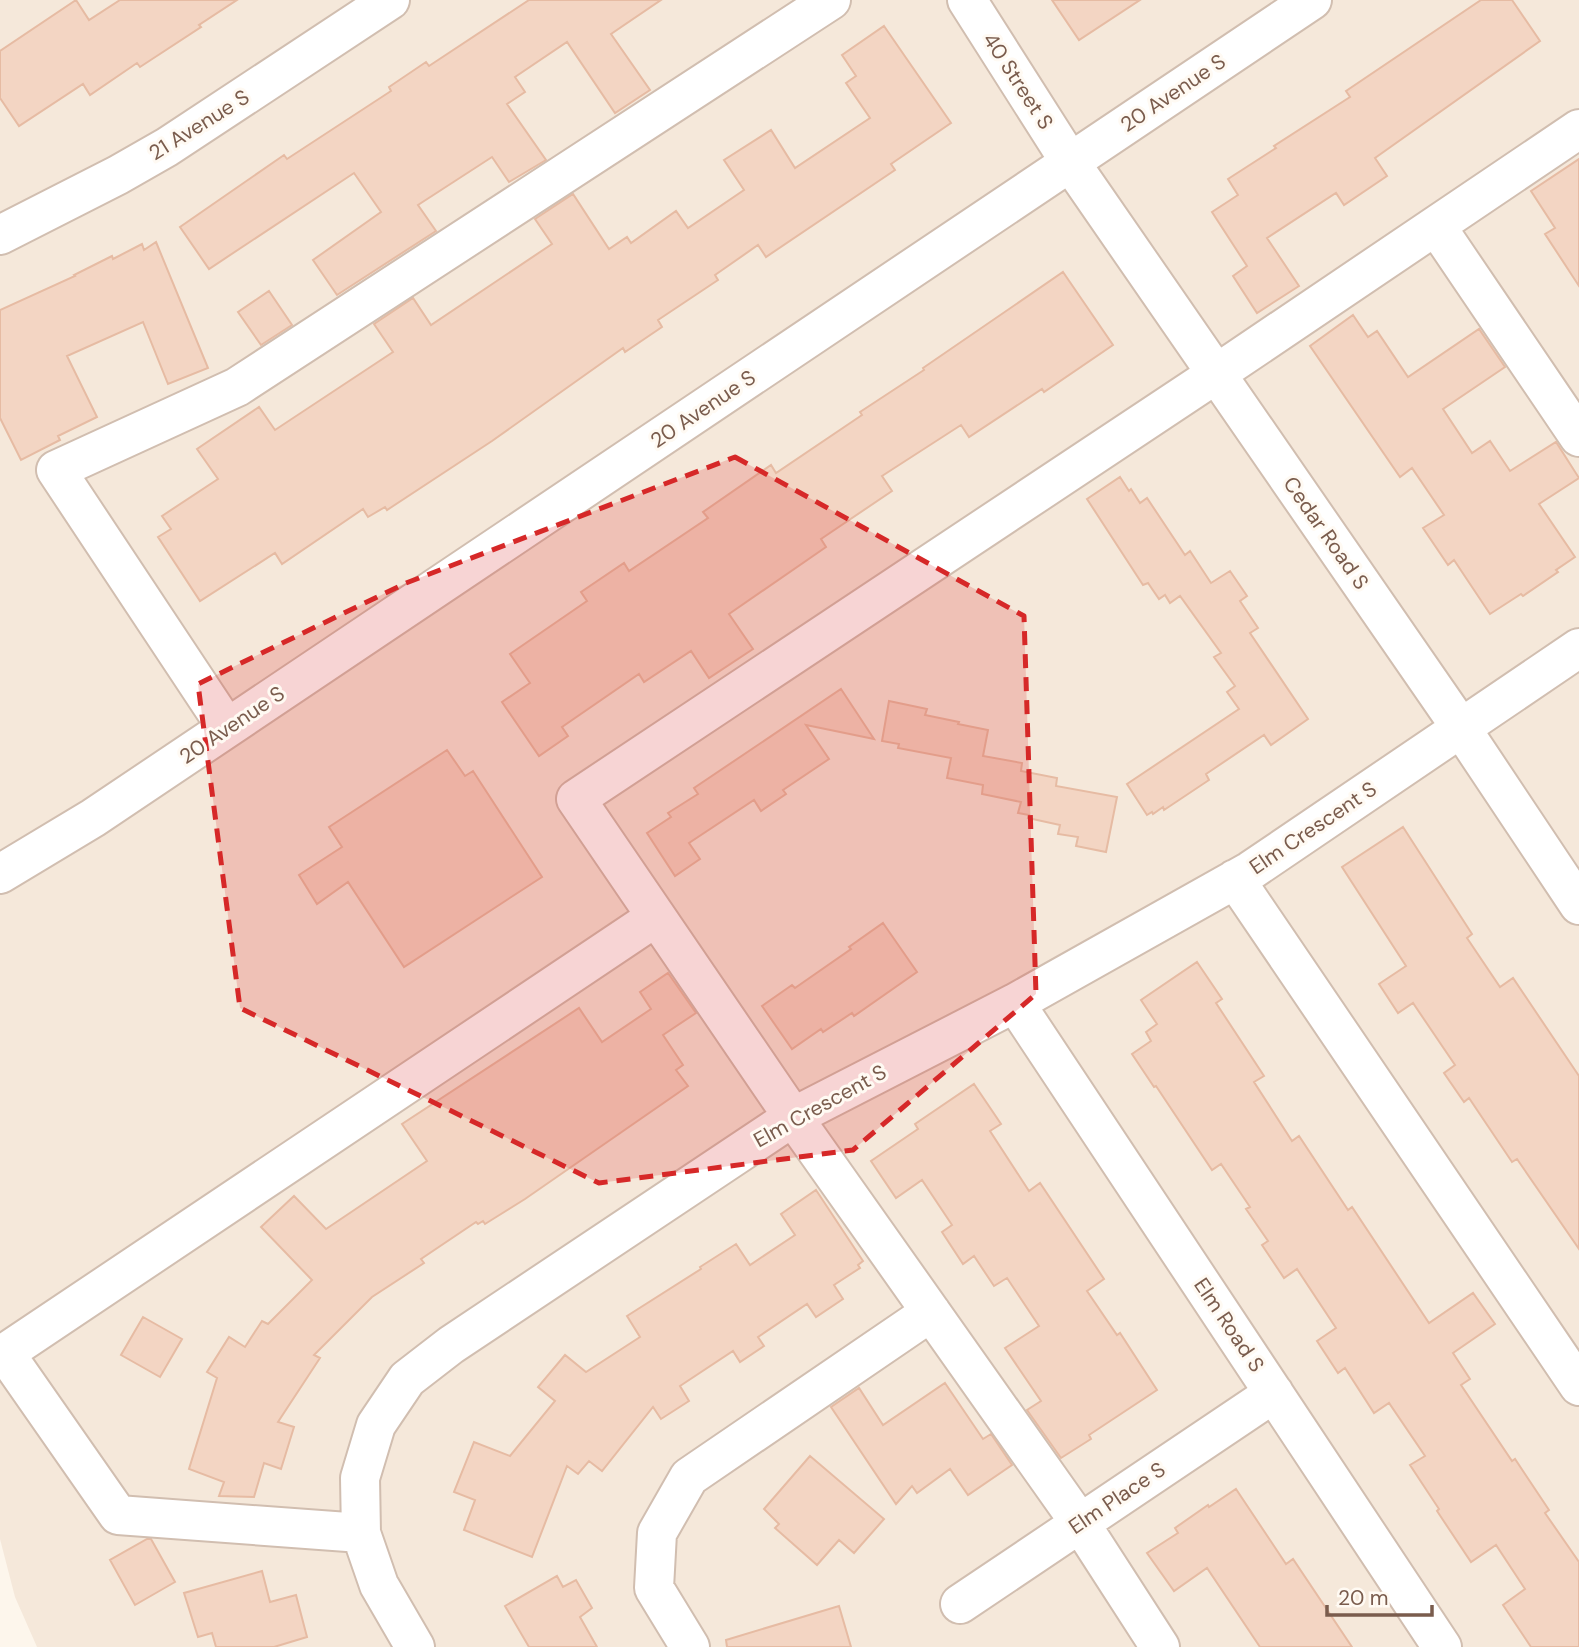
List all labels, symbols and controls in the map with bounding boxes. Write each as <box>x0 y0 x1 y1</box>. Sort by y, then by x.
street label: 40 Street S <box>976 27 1060 135</box>
street label: 20 Avenue S <box>1115 48 1231 138</box>
street label: 21 Avenue S <box>144 83 254 167</box>
street label: 20 Avenue S <box>645 364 761 454</box>
street label: Cedar Road S <box>1277 471 1375 595</box>
street label: 20 Avenue S <box>174 680 290 770</box>
street label: Elm Crescent S <box>1244 775 1382 881</box>
street label: Elm Crescent S <box>749 1058 891 1154</box>
street label: Elm Road S <box>1187 1273 1271 1377</box>
street label: Elm Place S <box>1063 1455 1171 1541</box>
scale bar <box>1327 1574 1432 1618</box>
text: 20 m <box>1338 1584 1389 1612</box>

